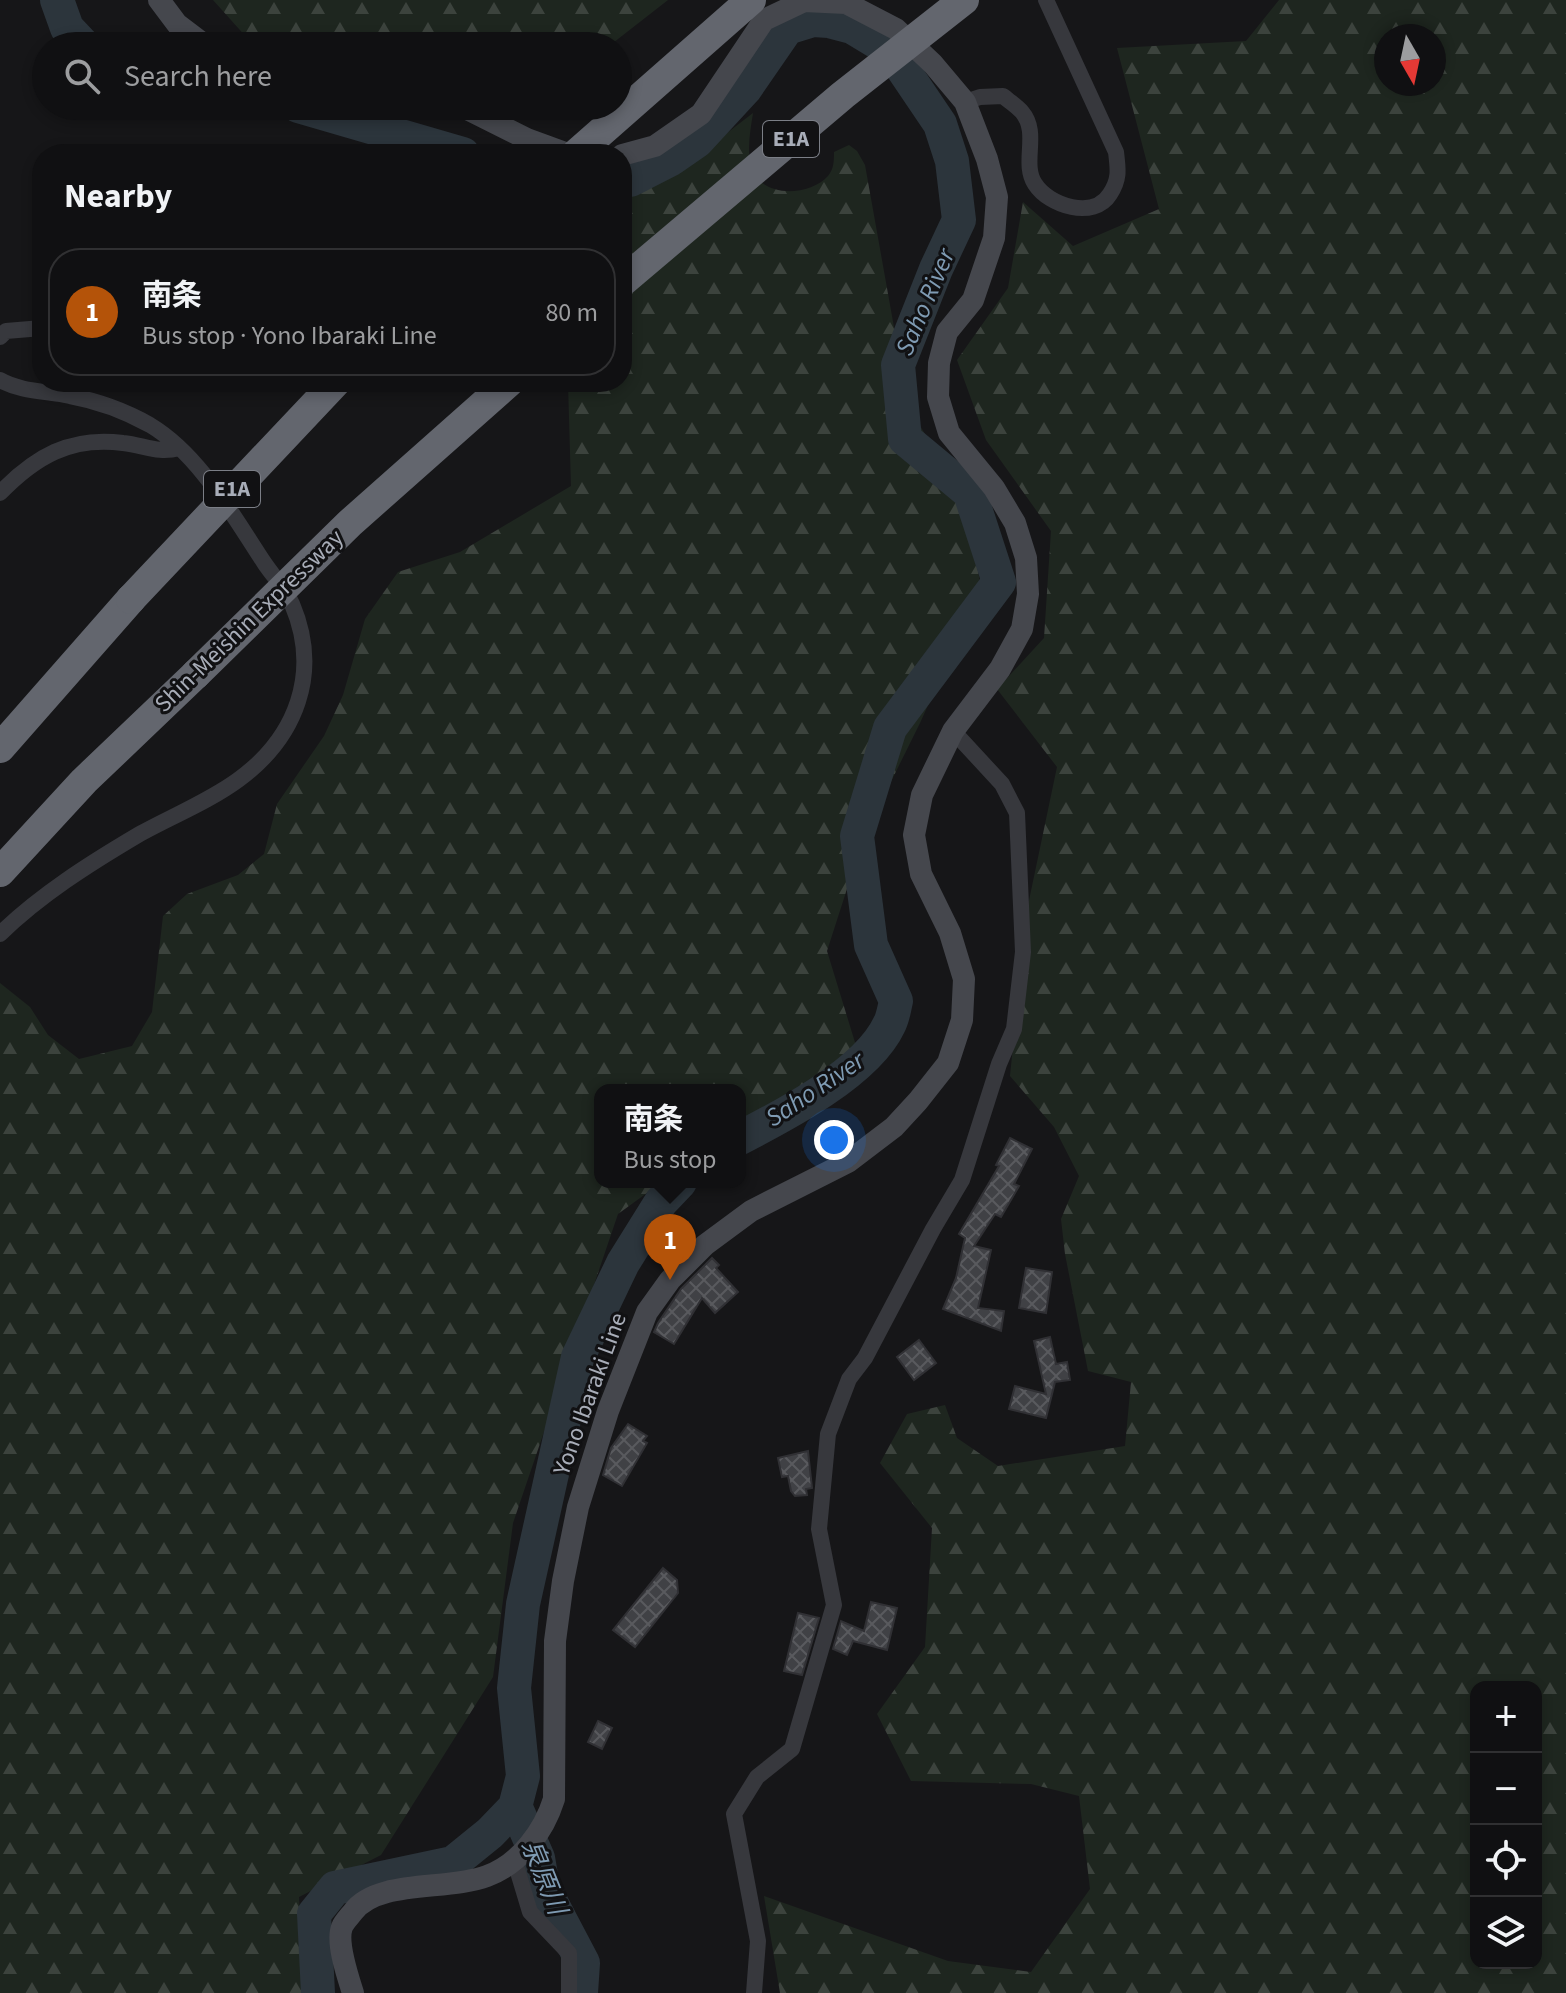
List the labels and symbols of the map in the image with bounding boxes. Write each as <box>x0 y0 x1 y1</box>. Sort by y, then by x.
north arrow <box>1374 24 1446 96</box>
road number: E1A <box>763 121 819 157</box>
water label: Saho River <box>886 242 964 361</box>
road number: E1A <box>204 471 260 507</box>
street label: Shin-Meishin Expressway <box>147 521 351 721</box>
water label: Saho River <box>758 1042 873 1136</box>
your location <box>814 1120 854 1160</box>
pin: 1 <box>644 1214 696 1280</box>
street label: Yono Ibaraki Line <box>544 1308 636 1481</box>
water label: 泉原川 <box>512 1834 577 1923</box>

